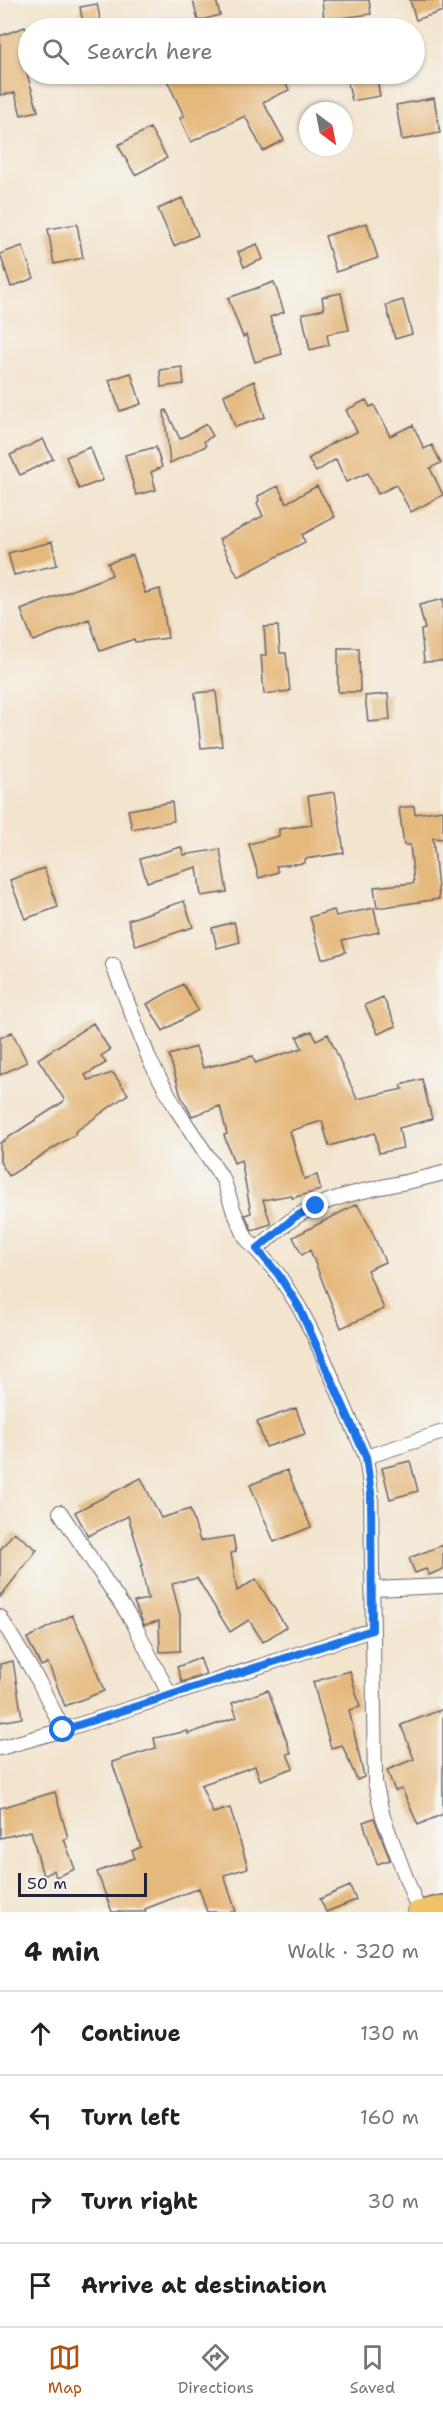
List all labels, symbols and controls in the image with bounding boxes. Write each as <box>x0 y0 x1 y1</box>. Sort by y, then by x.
search box <box>18 18 425 84</box>
icon: search <box>39 35 72 68</box>
text: Search here <box>87 37 213 66</box>
north arrow <box>299 102 353 156</box>
route end <box>302 1192 328 1218</box>
route start <box>49 1716 75 1742</box>
scale bar <box>18 1870 147 1898</box>
text: 50 m <box>27 1873 67 1894</box>
text: 4 min <box>24 1934 100 1969</box>
text: Walk · 320 m <box>287 1938 419 1964</box>
icon: ahead <box>24 2017 57 2050</box>
text: Continue <box>81 2019 181 2048</box>
text: 130 m <box>360 2020 419 2046</box>
icon: left <box>24 2101 57 2134</box>
text: Turn left <box>81 2103 180 2132</box>
text: 160 m <box>360 2104 419 2130</box>
icon: right <box>24 2185 57 2218</box>
text: Turn right <box>81 2187 198 2216</box>
text: 30 m <box>367 2188 419 2214</box>
icon: arrive <box>24 2269 57 2302</box>
text: Arrive at destination <box>81 2271 327 2300</box>
tab: Map <box>48 2341 82 2398</box>
tab: Directions <box>178 2341 254 2398</box>
tab: Saved <box>350 2341 395 2398</box>

